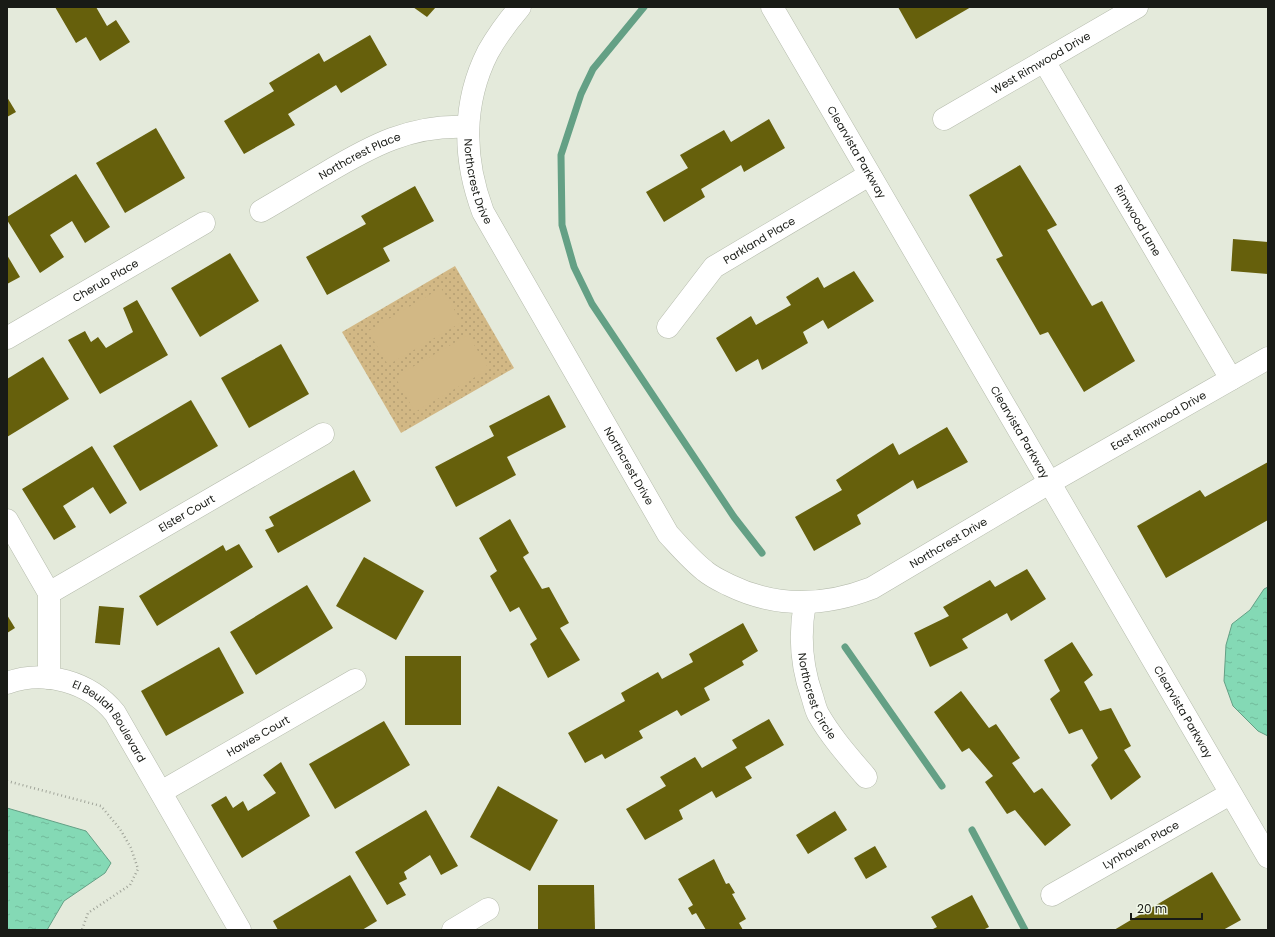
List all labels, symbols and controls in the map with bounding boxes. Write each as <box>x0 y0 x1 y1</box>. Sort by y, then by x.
street label: West Rimwood Drive <box>988 28 1094 98</box>
street label: Clearvista Parkway <box>823 103 890 202</box>
street label: Northcrest Place <box>315 128 403 184</box>
street label: Northcrest Drive <box>460 138 496 227</box>
street label: Rimwood Lane <box>1111 182 1165 259</box>
street label: Parkland Place <box>720 213 798 268</box>
street label: Cherub Place <box>69 255 142 306</box>
street label: Clearvista Parkway <box>987 383 1054 482</box>
street label: East Rimwood Drive <box>1108 387 1209 454</box>
street label: Northcrest Drive <box>600 424 658 508</box>
street label: Elster Court <box>155 491 218 536</box>
street label: Northcrest Drive <box>906 513 990 572</box>
street label: Northcrest Circle <box>794 652 840 743</box>
street label: Clearvista Parkway <box>1150 662 1217 762</box>
street label: El Beulah Boulevard <box>70 676 150 765</box>
street label: Hawes Court <box>224 711 292 761</box>
street label: Lynhaven Place <box>1100 817 1182 873</box>
scale bar <box>1131 895 1202 921</box>
text: 20 m <box>1137 900 1167 917</box>

